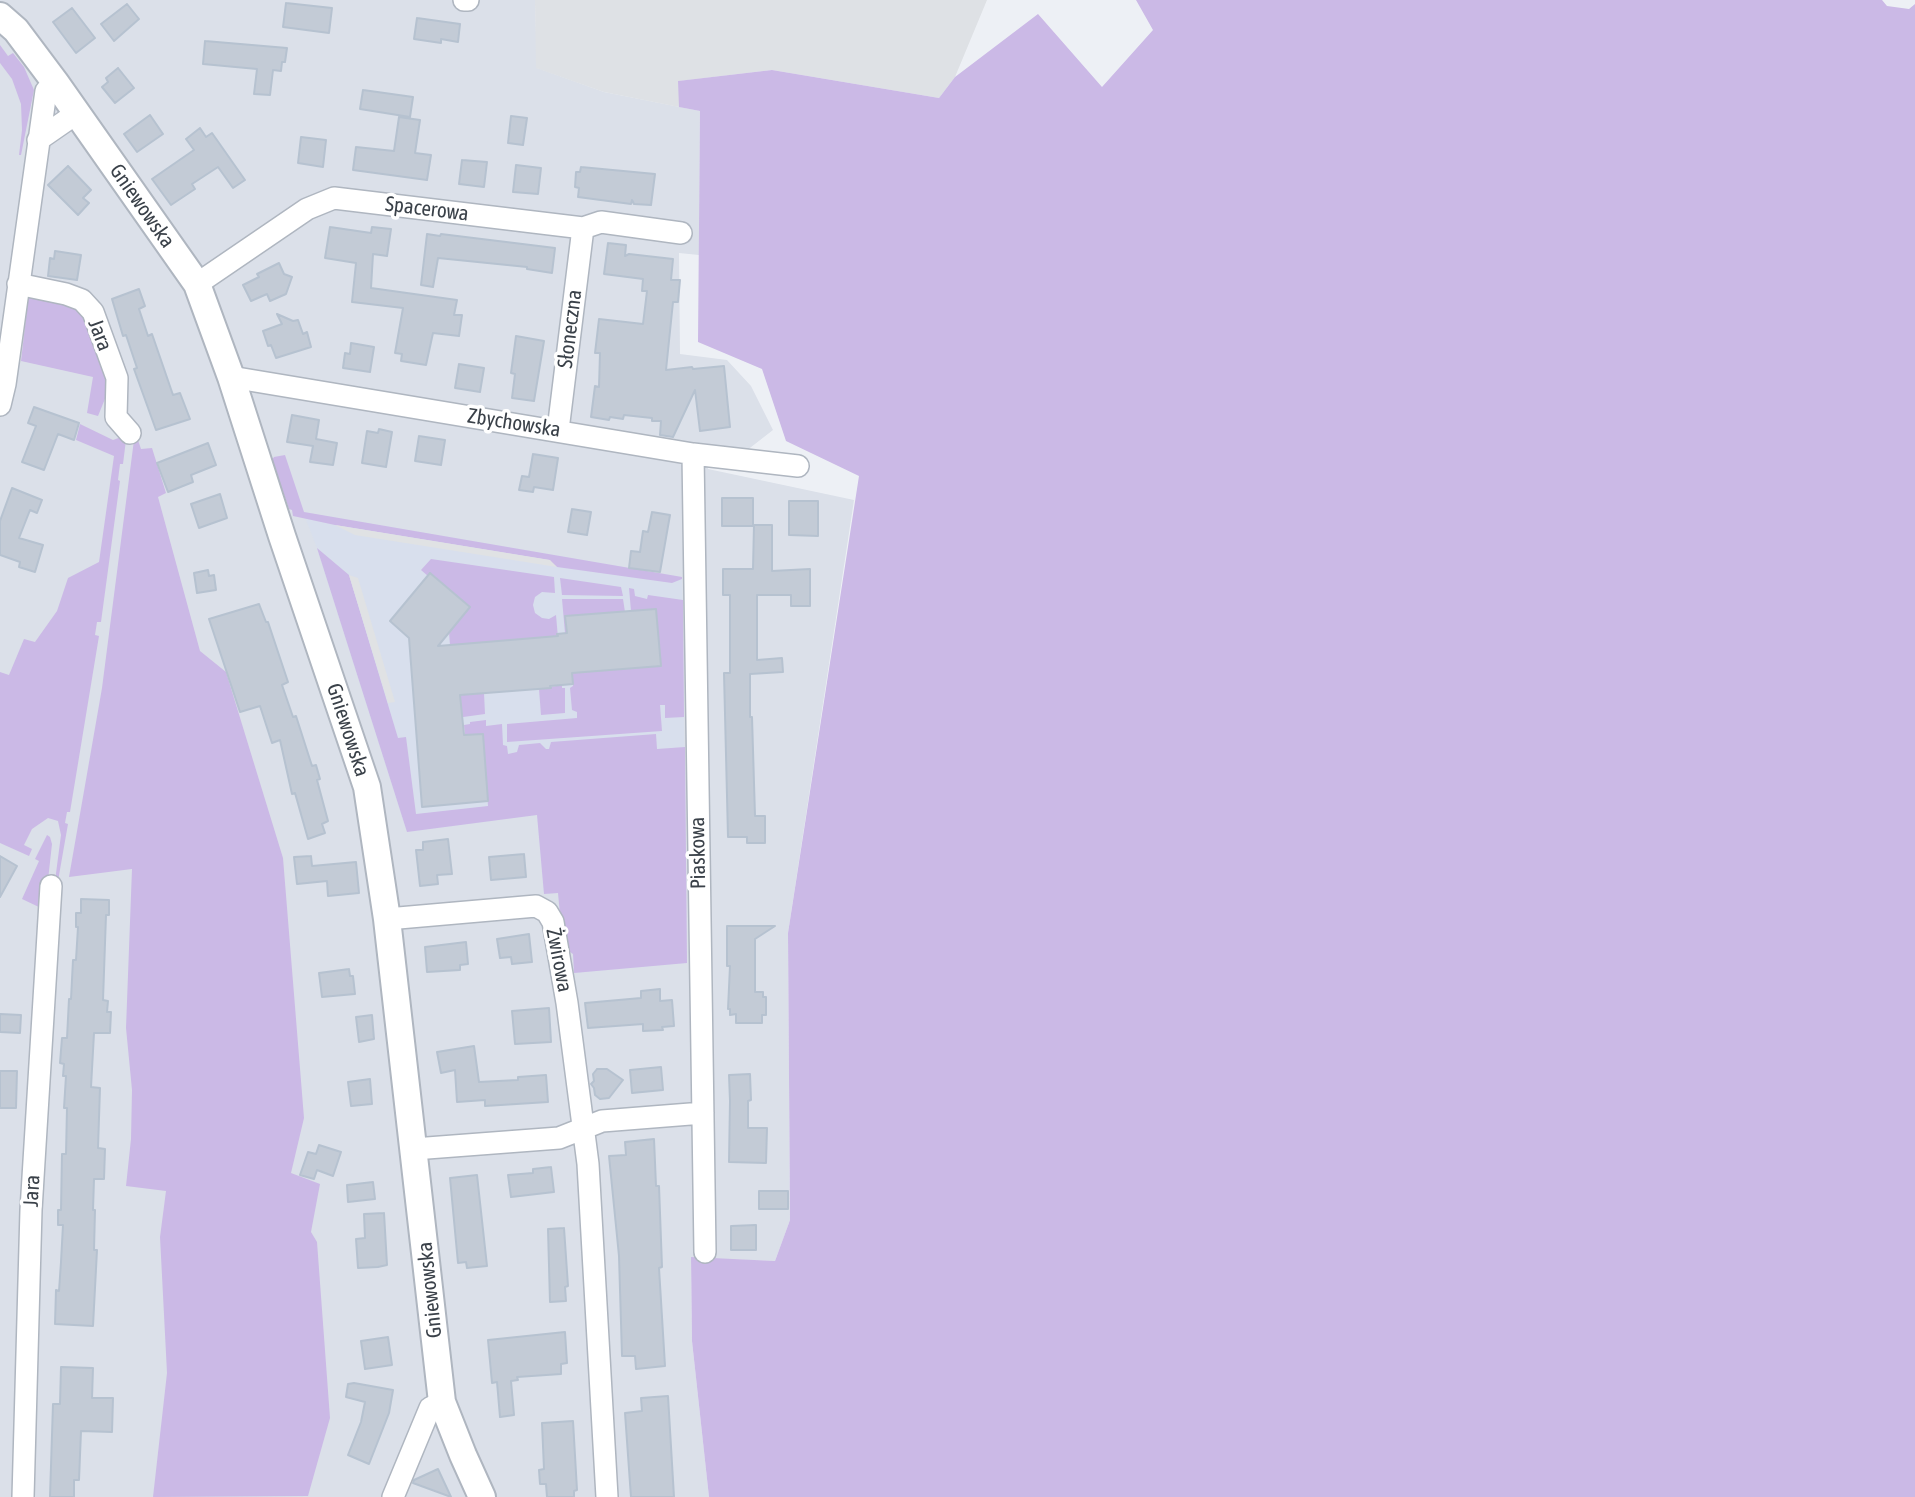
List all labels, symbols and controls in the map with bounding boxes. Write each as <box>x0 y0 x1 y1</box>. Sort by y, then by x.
street label: Gniewowska <box>104 159 180 253</box>
street label: Spacerowa <box>384 191 470 227</box>
street label: Słoneczna <box>553 288 587 370</box>
street label: Jara <box>82 316 118 354</box>
street label: Zbychowska <box>466 403 562 443</box>
street label: Gniewowska <box>321 680 375 780</box>
street label: Piaskowa <box>685 817 711 889</box>
street label: Żwirowa <box>540 926 578 994</box>
street label: Jara <box>19 1174 45 1208</box>
street label: Gniewowska <box>412 1241 448 1339</box>

